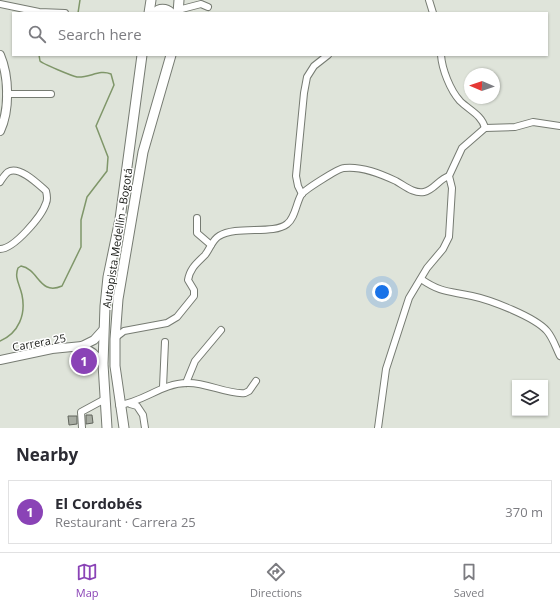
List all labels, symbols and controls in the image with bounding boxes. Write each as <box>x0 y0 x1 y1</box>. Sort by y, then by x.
search box <box>12 12 548 56</box>
icon: search <box>26 23 48 45</box>
text: Search here <box>58 24 142 44</box>
north arrow <box>464 68 500 104</box>
street label: Autopista Medellín - Bogotá <box>99 167 135 309</box>
your location <box>372 282 392 302</box>
street label: Carrera 25 <box>11 330 67 354</box>
pin: 1 <box>71 346 97 376</box>
map controls <box>512 380 548 416</box>
button: layers <box>512 380 548 416</box>
text: Nearby <box>16 443 78 466</box>
text: El Cordobés <box>55 493 142 513</box>
text: 1 <box>26 503 34 521</box>
text: 370 m <box>505 503 543 521</box>
text: Restaurant · Carrera 25 <box>55 513 196 531</box>
tab: Map <box>76 561 99 600</box>
tab: Directions <box>250 561 302 600</box>
tab: Saved <box>454 561 484 600</box>

